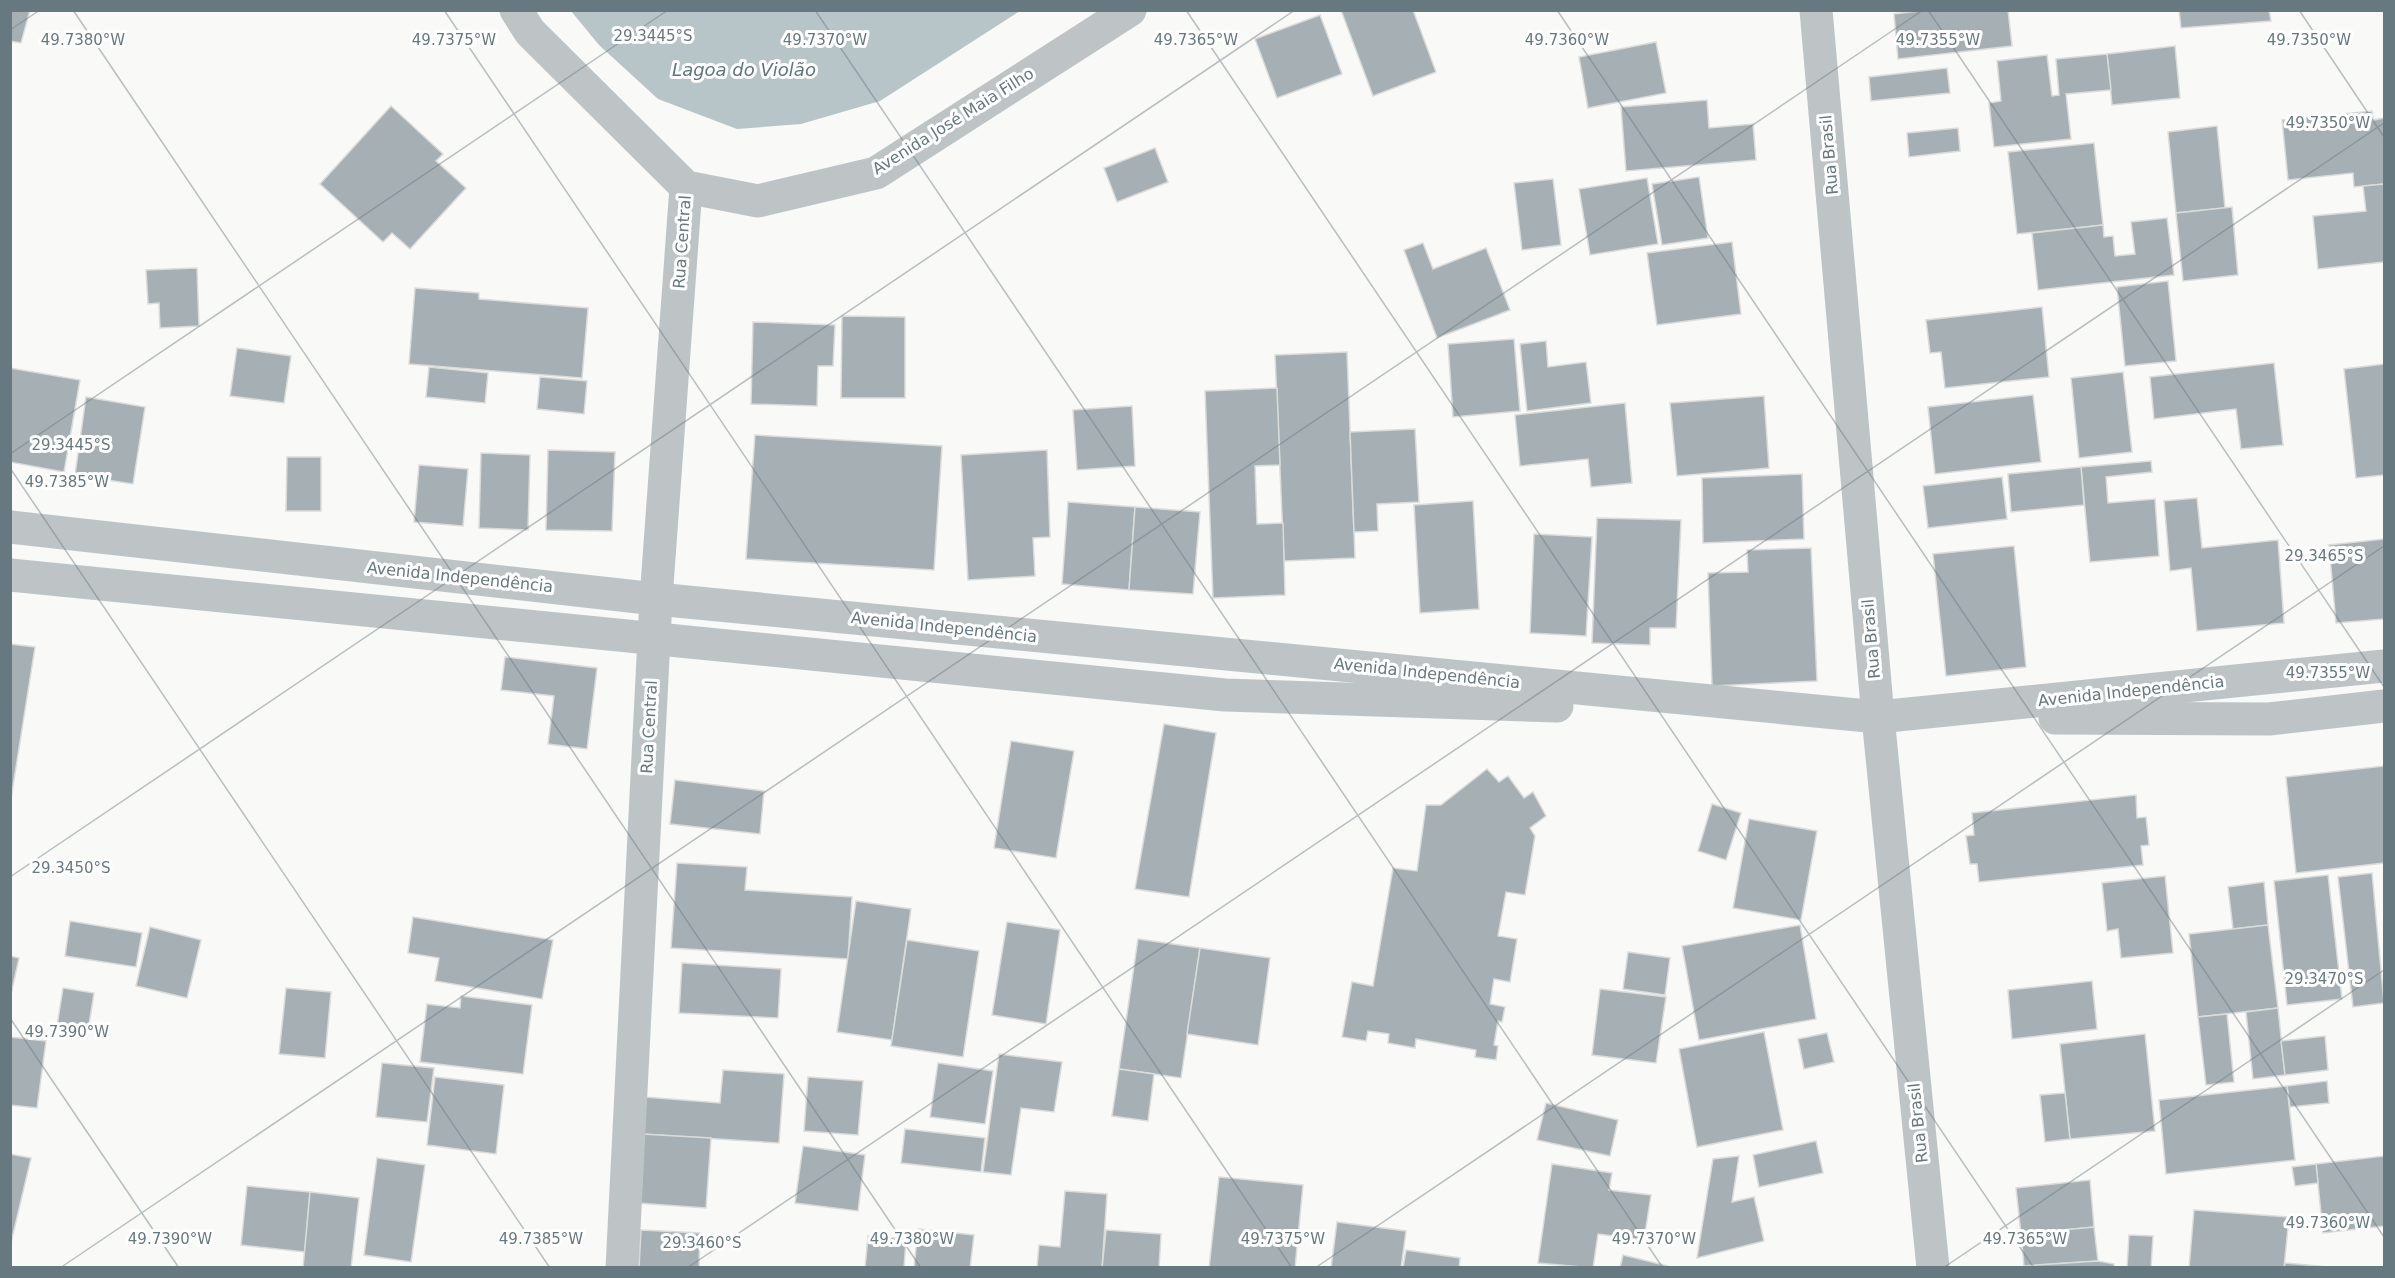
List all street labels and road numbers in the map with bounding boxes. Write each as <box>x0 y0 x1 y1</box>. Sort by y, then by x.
street label: Avenida José Maia Filho <box>869 64 1037 178</box>
street label: Rua Brasil <box>1816 114 1842 196</box>
street label: Rua Central <box>669 195 695 289</box>
street label: Avenida Independência <box>366 558 554 596</box>
street label: Rua Brasil <box>1858 598 1884 680</box>
street label: Avenida Independência <box>850 608 1038 646</box>
street label: Avenida Independência <box>1333 654 1521 692</box>
street label: Avenida Independência <box>2037 672 2225 710</box>
street label: Rua Central <box>637 680 661 774</box>
street label: Rua Brasil <box>1904 1082 1932 1164</box>

